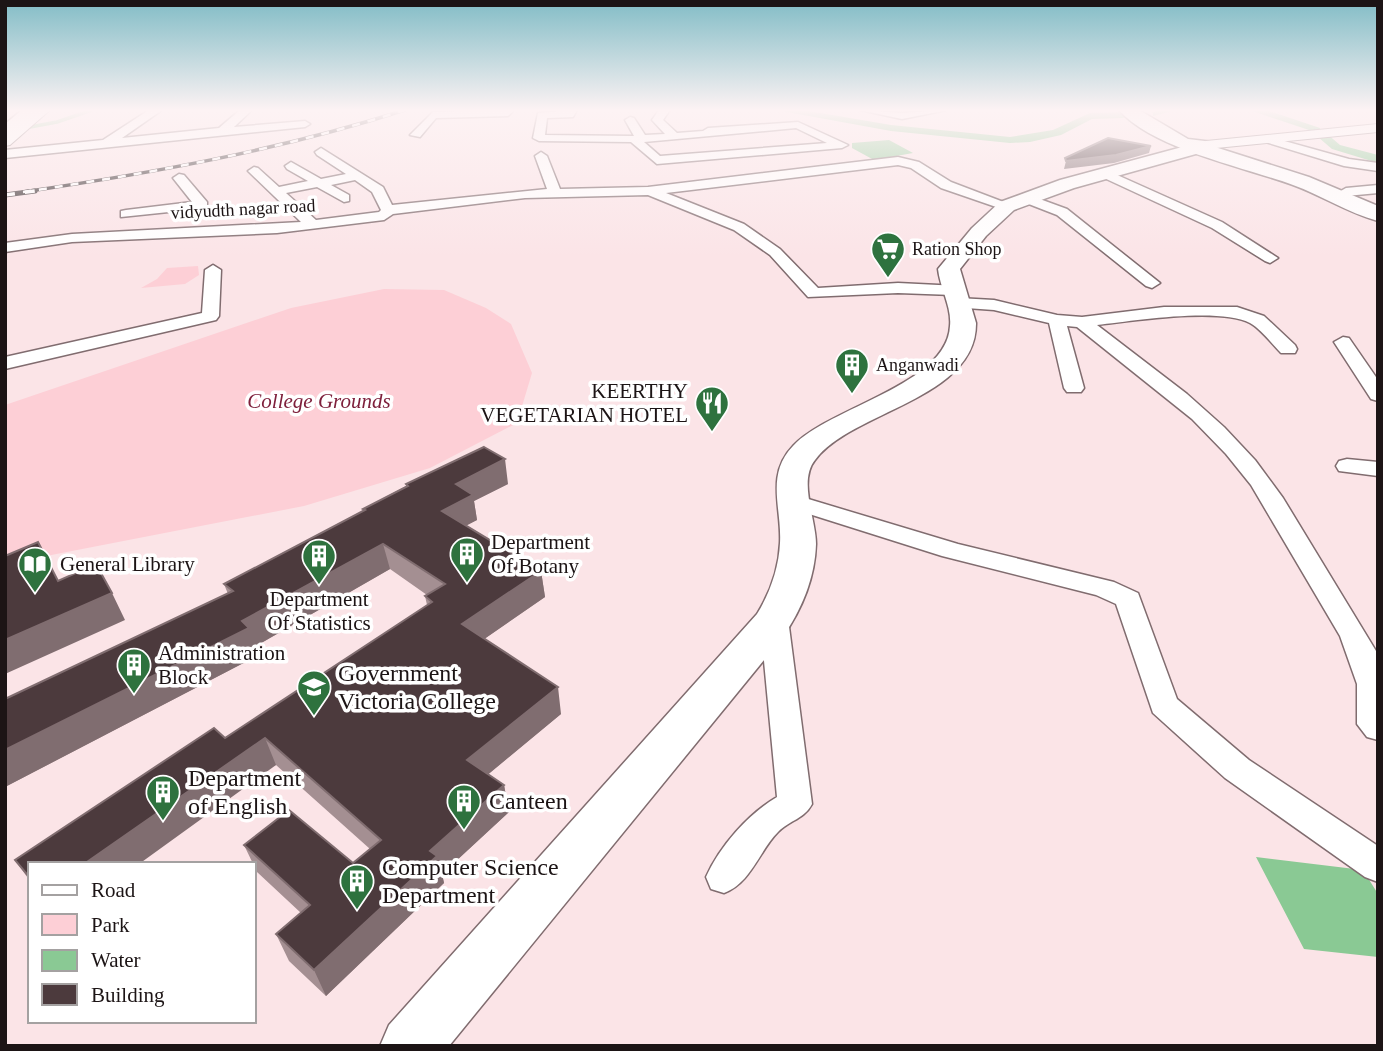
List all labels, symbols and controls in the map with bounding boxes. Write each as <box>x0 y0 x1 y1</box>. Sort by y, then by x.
street label: vidyudth nagar road <box>170 195 316 223</box>
supermarket icon: Ration Shop <box>869 230 907 279</box>
place label: Ration Shop <box>912 239 1002 259</box>
building icon: Anganwadi <box>833 346 871 395</box>
place label: Anganwadi <box>876 355 959 375</box>
place label: KEERTHY VEGETARIAN HOTEL <box>480 379 688 427</box>
restaurant icon: KEERTHY VEGETARIAN HOTEL <box>693 384 731 433</box>
park label: College Grounds <box>247 389 391 413</box>
place label: Department Of Botany <box>491 530 590 578</box>
building icon: Department Of Botany <box>448 535 486 584</box>
building icon: Department Of Statistics <box>300 537 338 586</box>
library icon: General Library <box>16 545 54 594</box>
place label: General Library <box>60 552 195 576</box>
place label: Department Of Statistics <box>267 587 371 635</box>
place label: Administration Block <box>158 641 286 689</box>
building icon: Administration Block <box>115 646 153 695</box>
place label: Government Victoria College <box>338 660 496 714</box>
school or university icon: Government Victoria College <box>295 668 333 717</box>
place label: Department of English <box>188 765 302 819</box>
building icon: Department of English <box>144 773 182 822</box>
building icon: Canteen <box>445 782 483 831</box>
place label: Canteen <box>489 788 568 814</box>
place label: Computer Science Department <box>382 854 559 908</box>
legend <box>28 862 256 1023</box>
building icon: Computer Science Department <box>338 862 376 911</box>
text: Road <box>91 878 136 902</box>
text: Park <box>91 913 130 937</box>
text: Water <box>91 948 141 972</box>
text: Building <box>91 983 165 1007</box>

